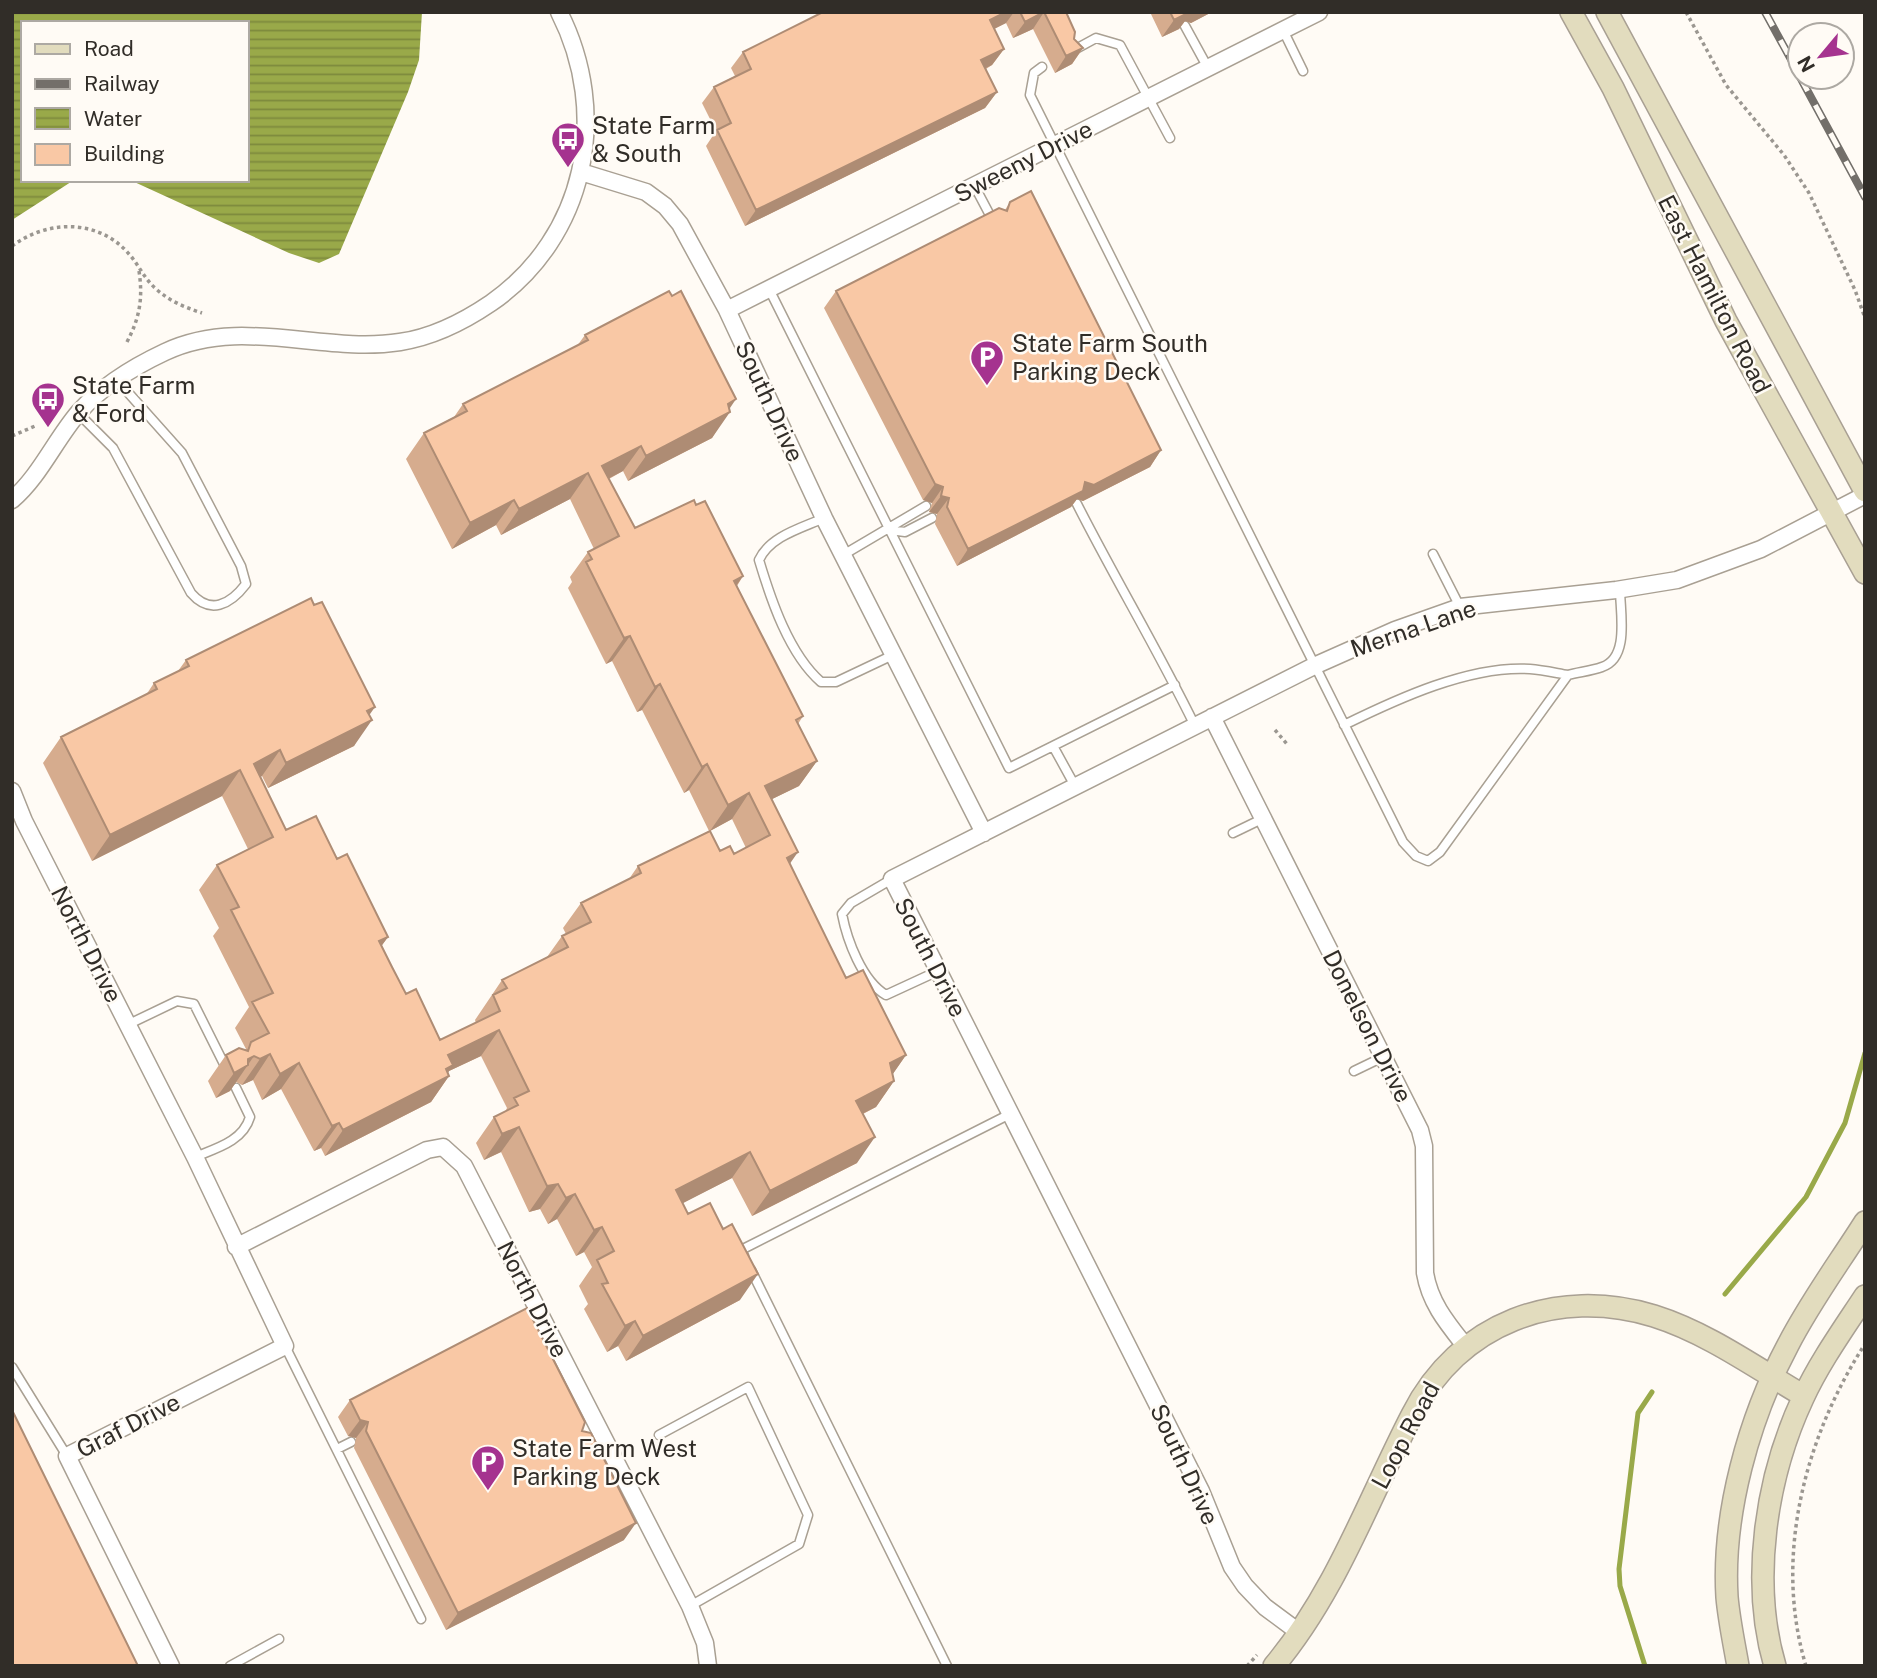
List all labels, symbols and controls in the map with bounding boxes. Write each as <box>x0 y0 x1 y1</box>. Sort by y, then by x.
legend <box>21 21 248 182</box>
north arrow <box>1786 21 1856 91</box>
text: Road <box>84 36 134 61</box>
text: N <box>1793 52 1819 76</box>
text: Railway <box>84 71 160 96</box>
text: Water <box>84 106 142 131</box>
place label: State Farm & South <box>592 111 715 167</box>
street label: Sweeny Drive <box>949 114 1097 208</box>
bus stop icon: State Farm & South <box>549 120 587 169</box>
text: Building <box>84 141 165 166</box>
street label: East Hamilton Road <box>1653 190 1777 398</box>
place label: State Farm South Parking Deck <box>1012 329 1208 385</box>
street label: South Drive <box>730 336 810 466</box>
parking icon: State Farm South Parking Deck <box>968 338 1006 387</box>
place label: State Farm & Ford <box>72 371 195 427</box>
bus stop icon: State Farm & Ford <box>29 380 67 429</box>
street label: Merna Lane <box>1346 593 1480 663</box>
street label: North Drive <box>46 881 128 1007</box>
street label: South Drive <box>889 893 973 1021</box>
street label: Donelson Drive <box>1318 945 1418 1107</box>
street label: North Drive <box>492 1236 574 1362</box>
street label: Loop Road <box>1365 1377 1445 1493</box>
street label: Graf Drive <box>72 1387 184 1463</box>
street label: South Drive <box>1145 1399 1225 1529</box>
place label: State Farm West Parking Deck <box>512 1434 697 1490</box>
parking icon: State Farm West Parking Deck <box>469 1443 507 1492</box>

